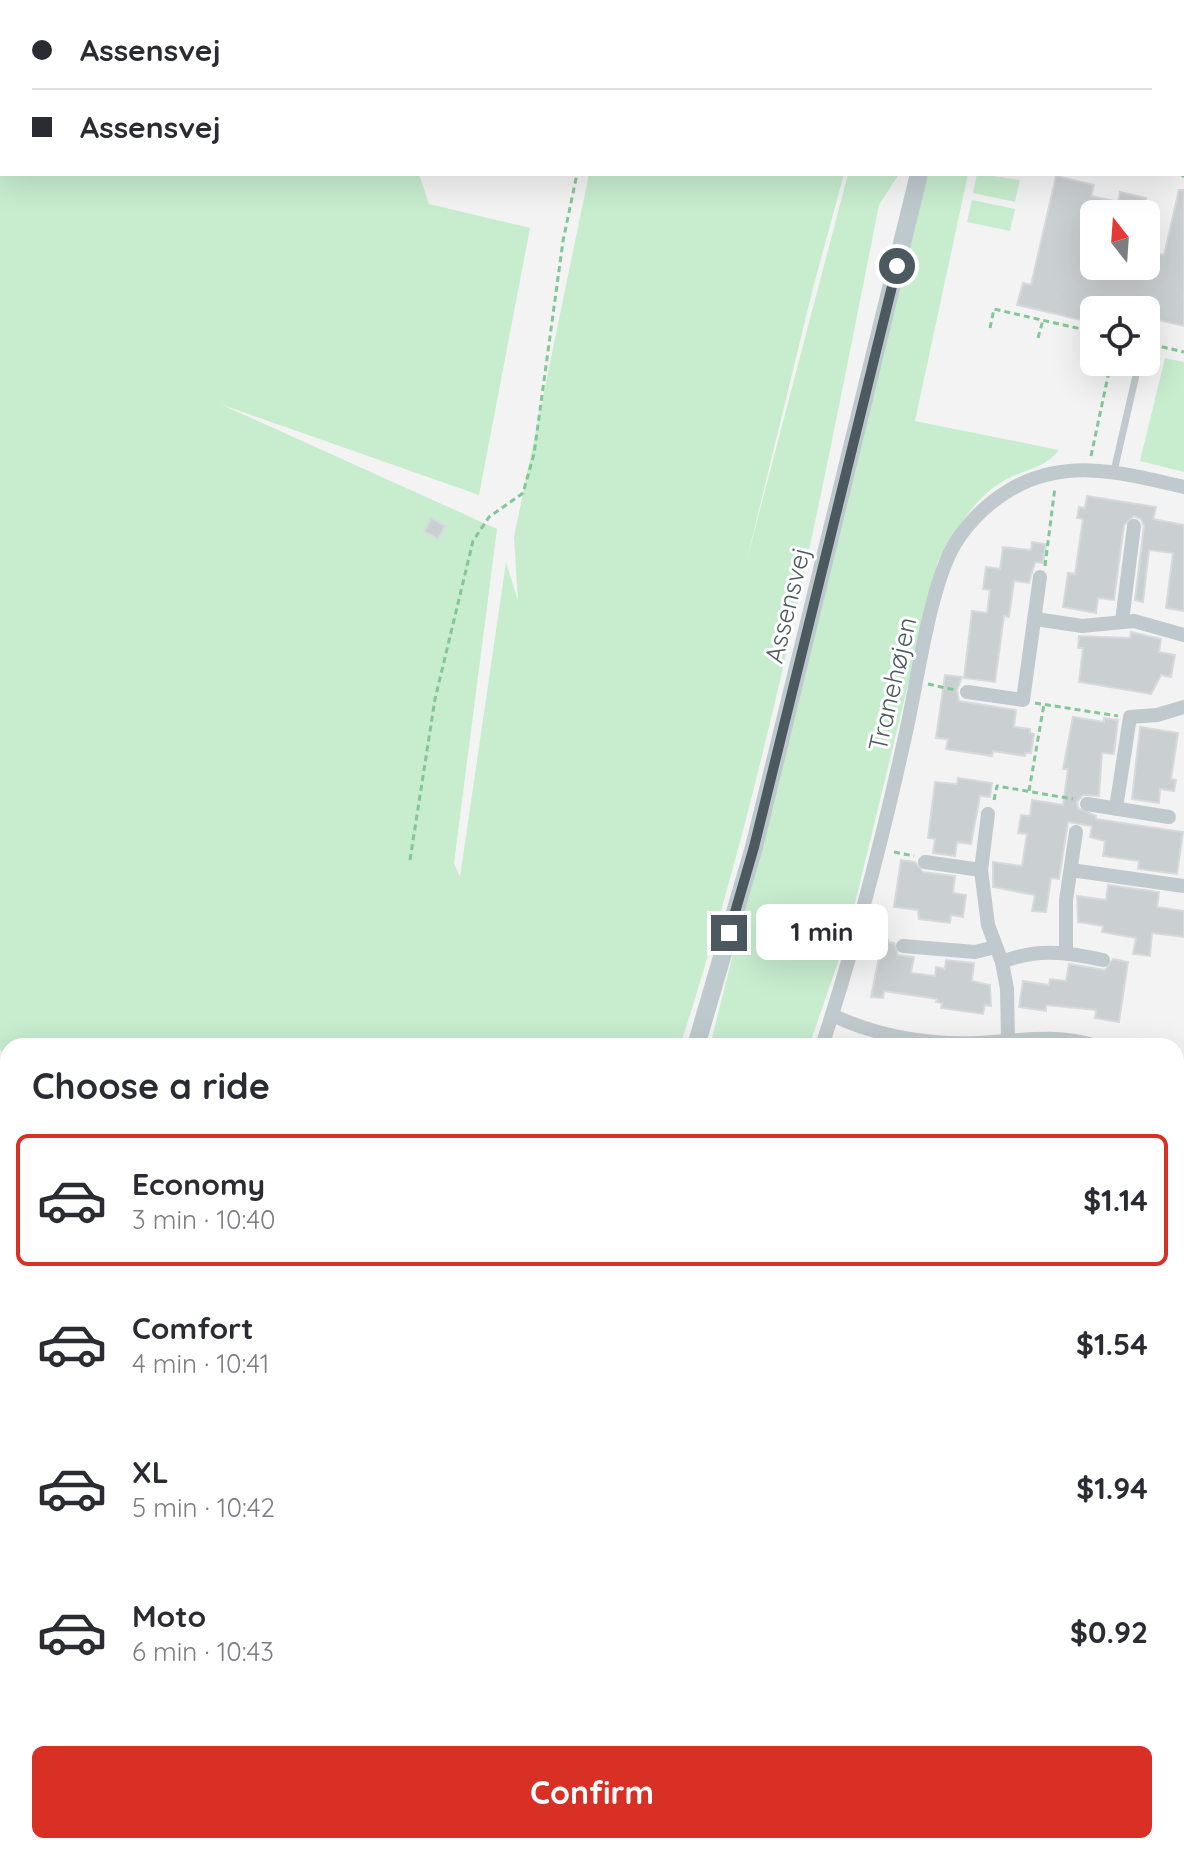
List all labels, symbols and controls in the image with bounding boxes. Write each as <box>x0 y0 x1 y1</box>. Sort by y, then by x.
text: Assensvej <box>80 31 221 69</box>
text: Assensvej <box>80 108 221 146</box>
north arrow <box>1080 200 1160 280</box>
map controls <box>1080 200 1160 376</box>
route start <box>879 248 915 284</box>
button: locate <box>1080 296 1160 376</box>
street label: Assensvej <box>757 544 817 666</box>
street label: Tranehøjen <box>861 614 923 754</box>
callout: 1 min <box>757 905 889 961</box>
route end <box>711 915 747 951</box>
text: 1 min <box>791 915 854 948</box>
text: Choose a ride <box>32 1063 270 1108</box>
icon: car <box>36 1164 108 1236</box>
text: Economy <box>132 1165 265 1203</box>
text: $1.14 <box>1083 1181 1148 1219</box>
text: 3 min · 10:40 <box>132 1203 275 1236</box>
icon: car <box>36 1308 108 1380</box>
text: Comfort <box>132 1309 253 1347</box>
text: $1.54 <box>1076 1325 1148 1363</box>
text: 4 min · 10:41 <box>132 1347 269 1380</box>
icon: car <box>36 1452 108 1524</box>
text: XL <box>132 1453 169 1491</box>
text: $1.94 <box>1076 1469 1148 1507</box>
text: 5 min · 10:42 <box>132 1491 275 1524</box>
icon: car <box>36 1596 108 1668</box>
text: Moto <box>132 1597 206 1635</box>
text: $0.92 <box>1070 1613 1148 1651</box>
text: 6 min · 10:43 <box>132 1635 274 1668</box>
button: Confirm <box>32 1746 1152 1838</box>

